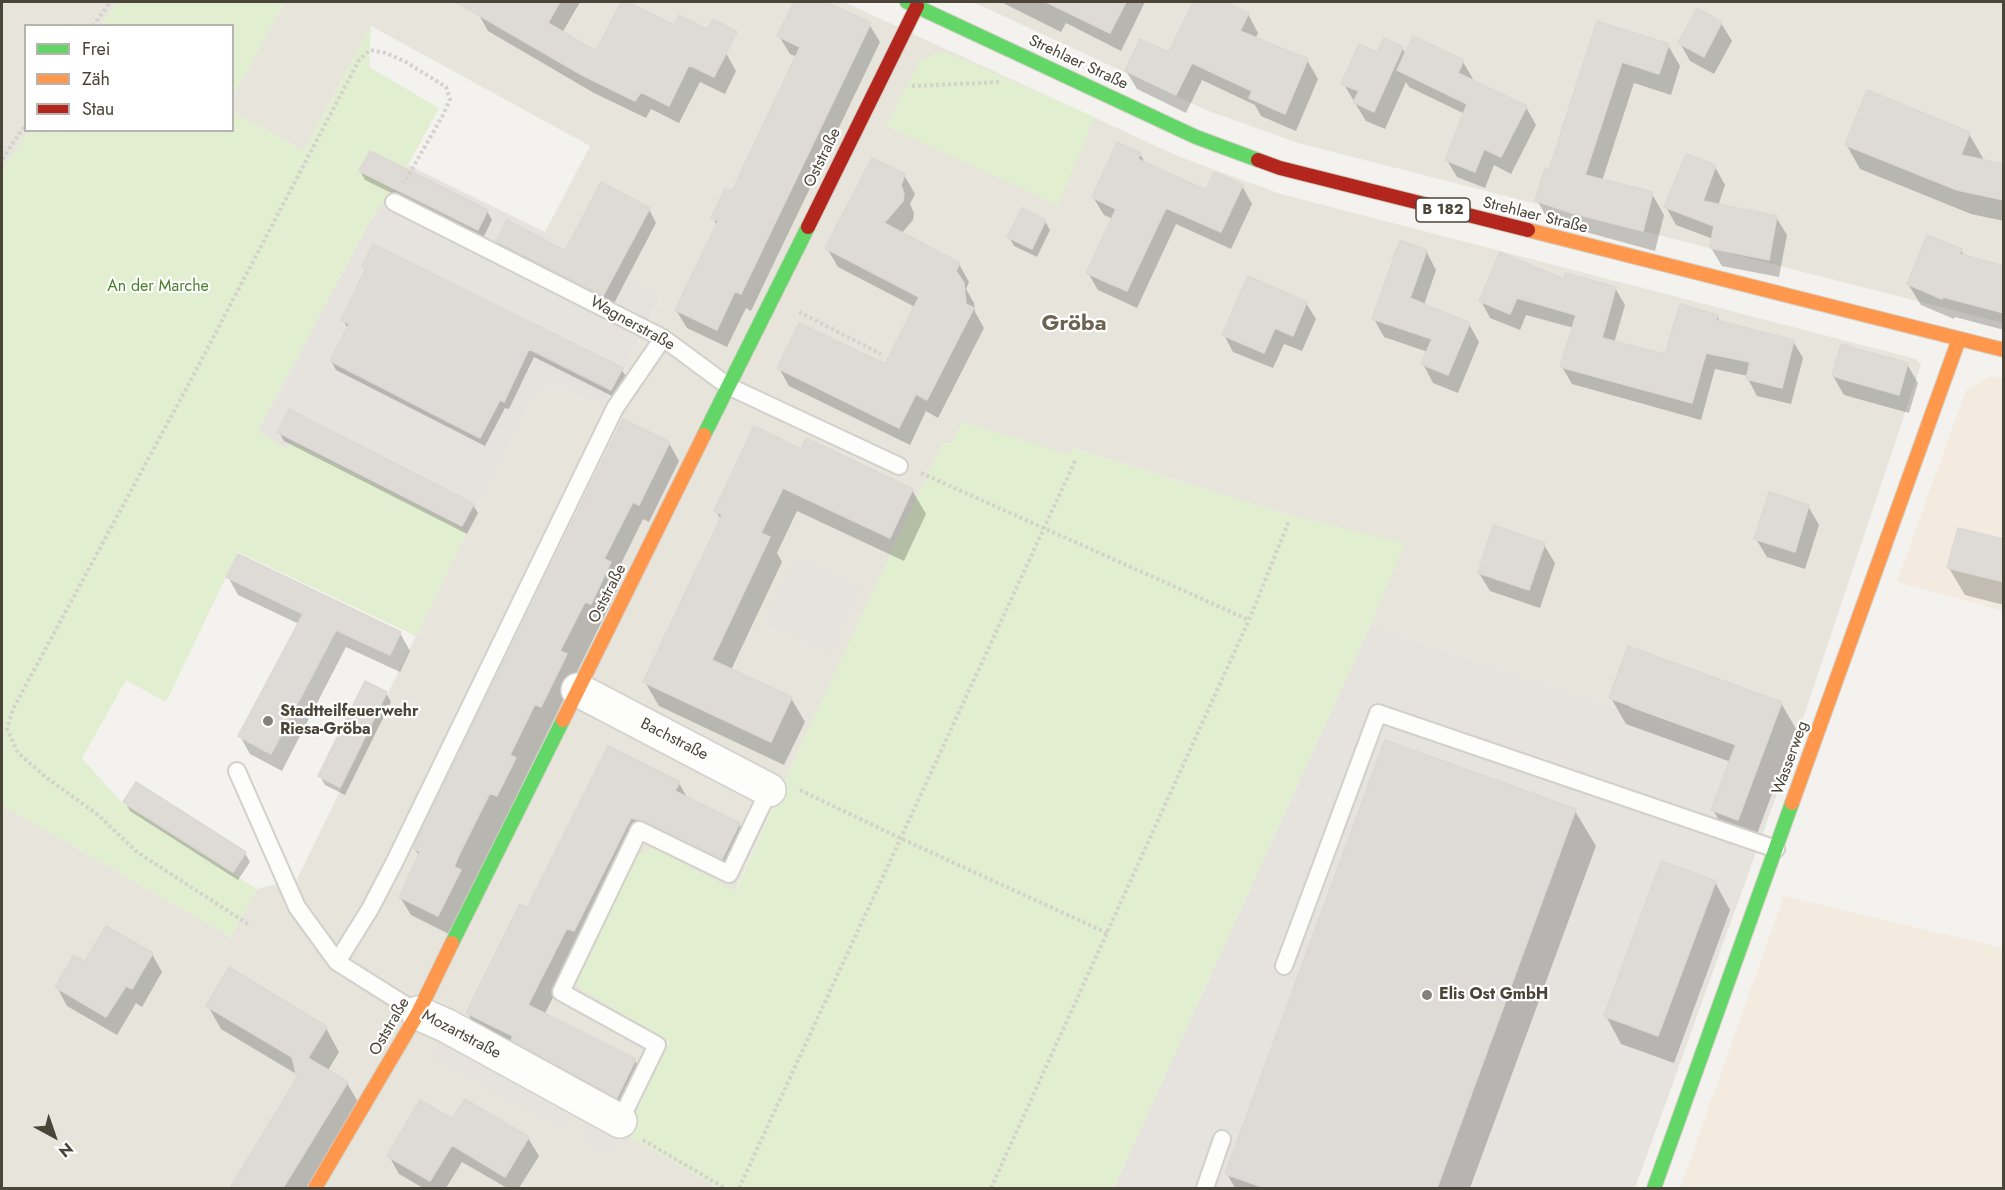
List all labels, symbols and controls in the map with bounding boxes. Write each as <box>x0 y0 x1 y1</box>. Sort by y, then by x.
legend <box>24 24 234 132</box>
street label: Strehlaer Straße <box>1025 32 1131 94</box>
text: Frei <box>82 36 111 62</box>
text: Zäh <box>82 66 110 92</box>
text: Stau <box>82 96 114 122</box>
street label: Oststraße <box>800 125 846 191</box>
street label: Strehlaer Straße <box>1481 194 1589 238</box>
road number: B 182 <box>1416 198 1470 222</box>
park label: An der Marche <box>107 277 209 297</box>
street label: Wagnerstraße <box>586 293 678 355</box>
district label: Gröba <box>1041 312 1107 338</box>
street label: Oststraße <box>585 561 631 627</box>
place label: Stadtteilfeuerwehr Riesa-Gröba <box>280 702 419 740</box>
marker: Stadtteilfeuerwehr Riesa-Gröba <box>261 714 275 728</box>
street label: Bachstraße <box>637 715 711 765</box>
street label: Wasserweg <box>1769 719 1813 797</box>
place label: Elis Ost GmbH <box>1439 985 1548 1005</box>
marker: Elis Ost GmbH <box>1420 988 1434 1002</box>
street label: Oststraße <box>366 995 414 1059</box>
street label: Mozartstraße <box>418 1006 504 1064</box>
north arrow <box>24 1106 84 1166</box>
text: N <box>54 1137 78 1163</box>

